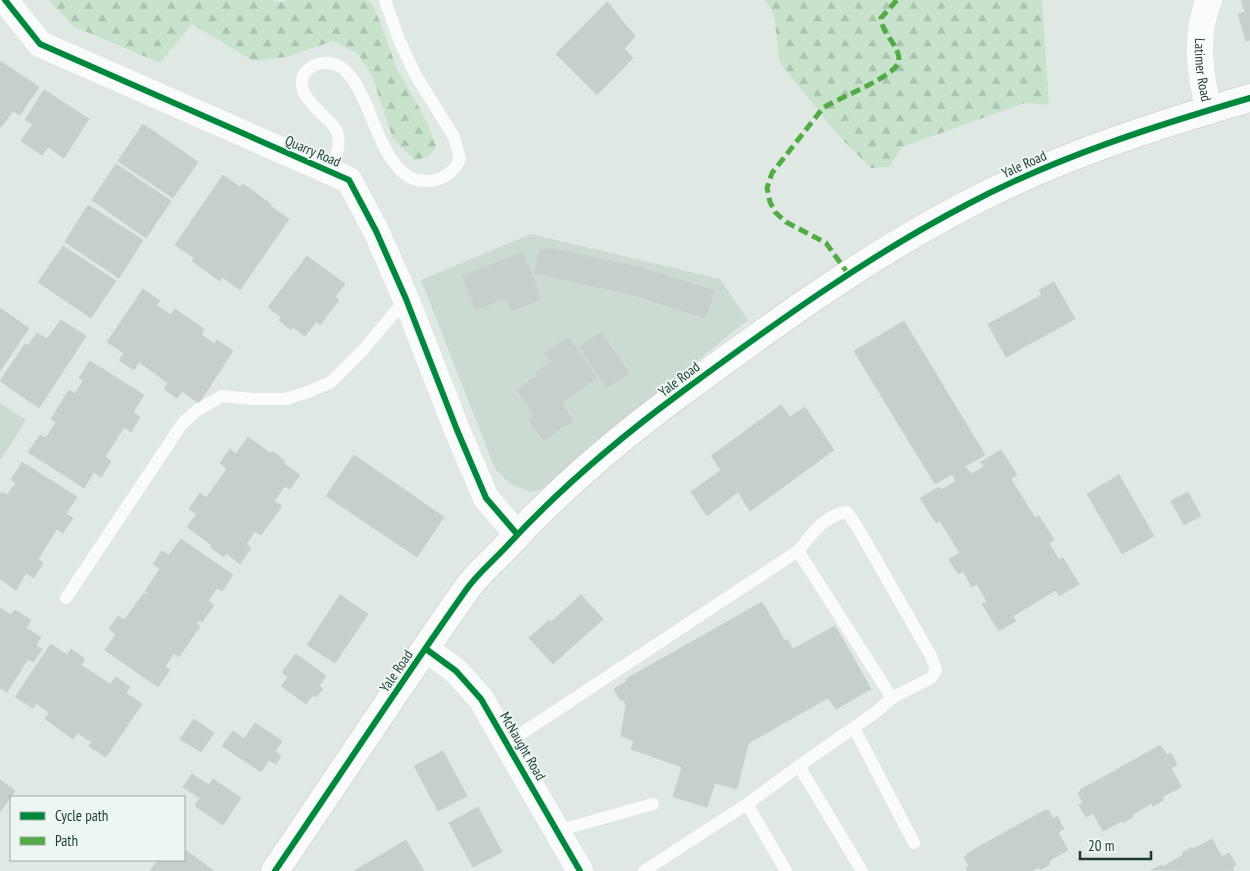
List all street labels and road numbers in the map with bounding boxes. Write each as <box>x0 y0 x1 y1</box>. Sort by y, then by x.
street label: Latimer Road <box>1191 37 1215 103</box>
street label: Quarry Road <box>282 131 344 171</box>
street label: Yale Road <box>999 146 1049 182</box>
street label: Yale Road <box>655 358 703 400</box>
street label: Yale Road <box>375 646 417 696</box>
street label: McNaught Road <box>496 709 550 783</box>

